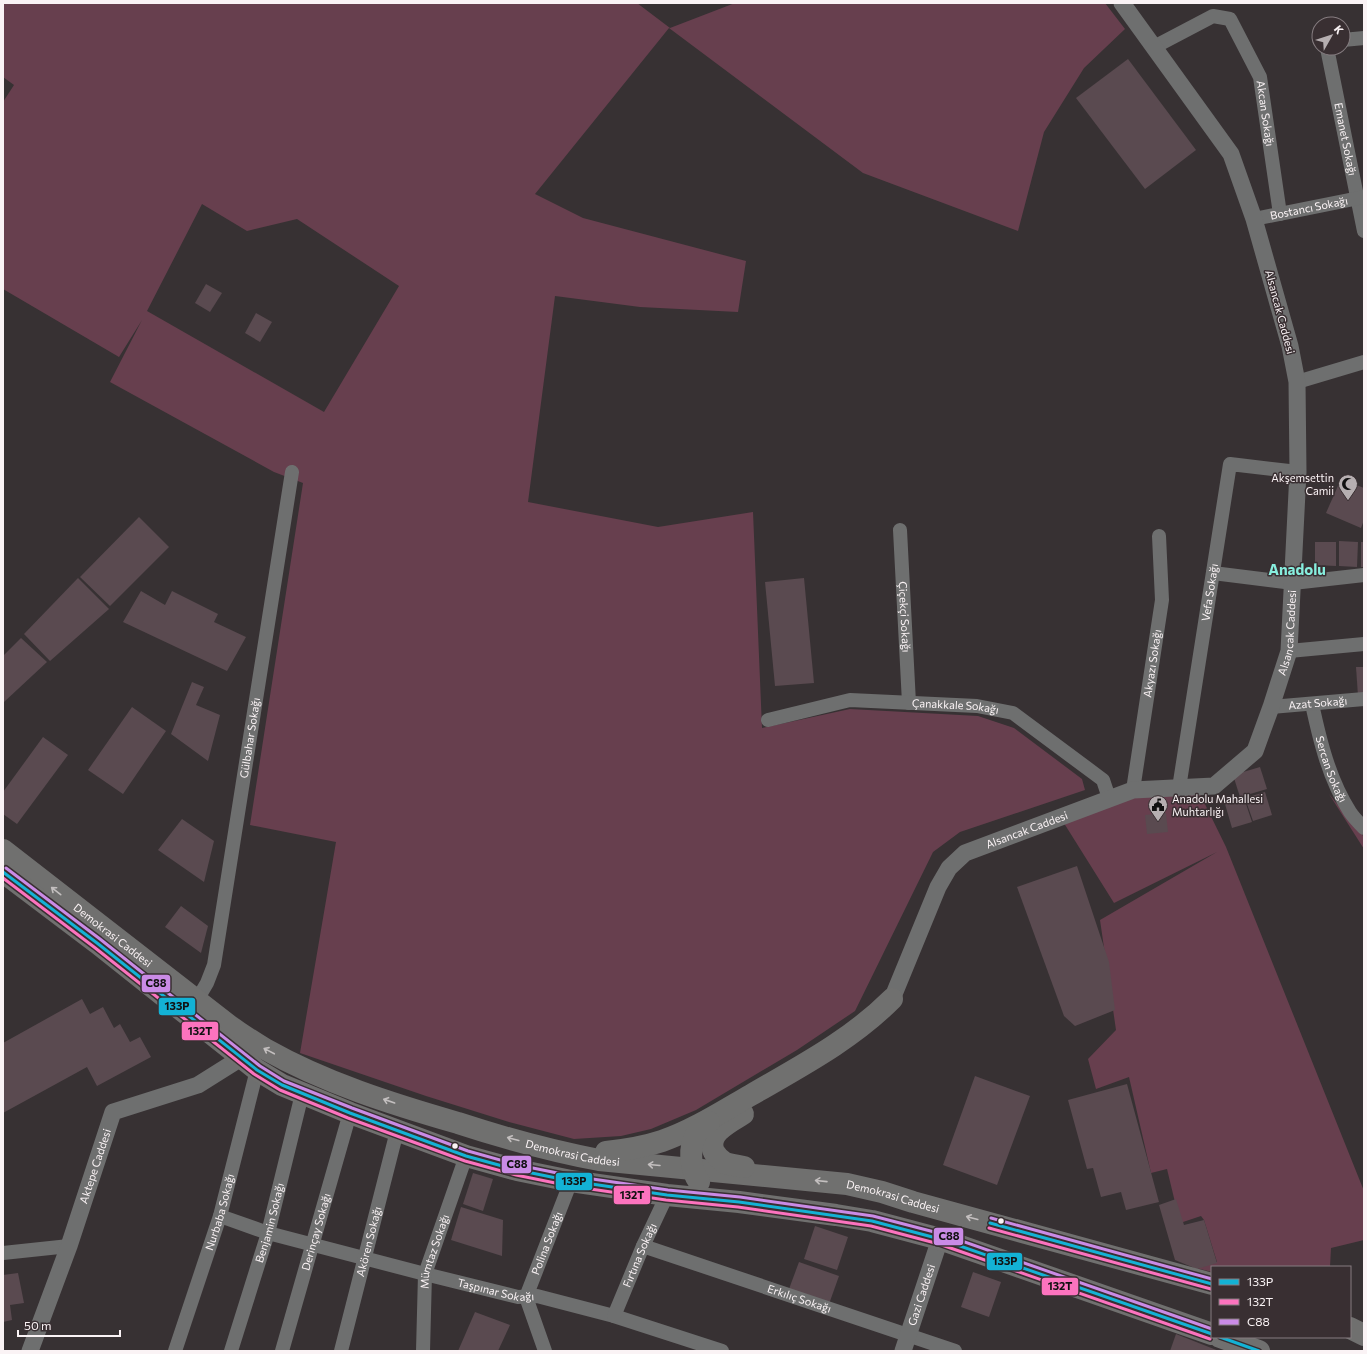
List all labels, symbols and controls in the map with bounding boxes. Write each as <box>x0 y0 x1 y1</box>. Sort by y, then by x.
north arrow <box>1311 16 1351 56</box>
text: K <box>1332 22 1347 37</box>
street label: Akcan Sokağı <box>1255 79 1277 147</box>
street label: Emanet Sokağı <box>1332 101 1360 177</box>
street label: Bostancı Sokağı <box>1269 193 1349 222</box>
street label: Alsancak Caddesi <box>1263 268 1298 355</box>
place label: Akşemsettin Camii <box>1271 471 1334 497</box>
mosque icon: Akşemsettin Camii <box>1337 473 1359 501</box>
district label: Anadolu <box>1268 560 1326 578</box>
street label: Vefa Sokağı <box>1198 563 1220 622</box>
street label: Çiçekçi Sokağı <box>897 581 913 653</box>
street label: Alsancak Caddesi <box>1275 589 1298 677</box>
street label: Akyazı Sokağı <box>1140 628 1163 698</box>
street label: Azat Sokağı <box>1288 693 1348 711</box>
street label: Çanakkale Sokağı <box>912 696 1000 716</box>
street label: Gülbahar Sokağı <box>237 697 262 779</box>
street label: Sercan Sokağı <box>1314 735 1350 804</box>
place label: Anadolu Mahallesi Muhtarlığı <box>1172 792 1263 818</box>
public building icon: Anadolu Mahallesi Muhtarlığı <box>1147 794 1169 822</box>
street label: Alsancak Caddesi <box>984 808 1070 851</box>
one-way arrow <box>50 886 61 895</box>
street label: Demokrasi Caddesi <box>71 900 155 969</box>
line badge: C88 <box>141 974 171 993</box>
text: C88 <box>145 976 167 989</box>
line badge: 133P <box>158 997 196 1016</box>
text: 133P <box>165 999 189 1012</box>
line badge: 132T <box>181 1021 219 1041</box>
text: 132T <box>188 1024 212 1037</box>
one-way arrow <box>263 1047 275 1054</box>
one-way arrow <box>383 1097 395 1105</box>
street label: Aktepe Caddesi <box>76 1127 113 1205</box>
one-way arrow <box>507 1135 520 1142</box>
street label: Demokrasi Caddesi <box>524 1136 620 1168</box>
unlabelled marker <box>450 1141 460 1151</box>
line badge: C88 <box>501 1155 532 1174</box>
text: C88 <box>506 1157 528 1170</box>
one-way arrow <box>648 1162 661 1169</box>
street label: Nurbaba Sokağı <box>202 1172 236 1252</box>
line badge: 133P <box>555 1172 593 1191</box>
text: 133P <box>562 1174 586 1187</box>
street label: Demokrasi Caddesi <box>845 1177 941 1215</box>
one-way arrow <box>815 1178 828 1185</box>
street label: Benjamin Sokağı <box>252 1181 286 1264</box>
line badge: 132T <box>613 1185 651 1205</box>
text: 132T <box>620 1188 644 1201</box>
street label: Derinçay Sokağı <box>298 1191 333 1272</box>
street label: Akören Sokağı <box>353 1205 384 1278</box>
street label: Polina Sokağı <box>528 1210 565 1276</box>
street label: Mümtaz Sokağı <box>418 1212 451 1289</box>
one-way arrow <box>965 1214 978 1221</box>
unlabelled marker <box>996 1216 1006 1226</box>
street label: Fırtına Sokağı <box>620 1221 659 1289</box>
line badge: C88 <box>933 1227 964 1246</box>
text: C88 <box>938 1229 960 1242</box>
line badge: 133P <box>986 1252 1023 1271</box>
text: 133P <box>993 1254 1017 1267</box>
street label: Gazi Caddesi <box>905 1262 937 1327</box>
legend <box>1211 1266 1351 1338</box>
text: 133P <box>1247 1274 1274 1288</box>
street label: Taşpınar Sokağı <box>456 1275 534 1303</box>
line badge: 132T <box>1041 1277 1079 1296</box>
text: 132T <box>1048 1279 1072 1292</box>
street label: Erkılıç Sokağı <box>766 1281 833 1315</box>
text: 132T <box>1247 1294 1274 1308</box>
scale bar <box>18 1312 120 1338</box>
text: C88 <box>1247 1314 1270 1328</box>
text: 50 m <box>24 1318 52 1332</box>

